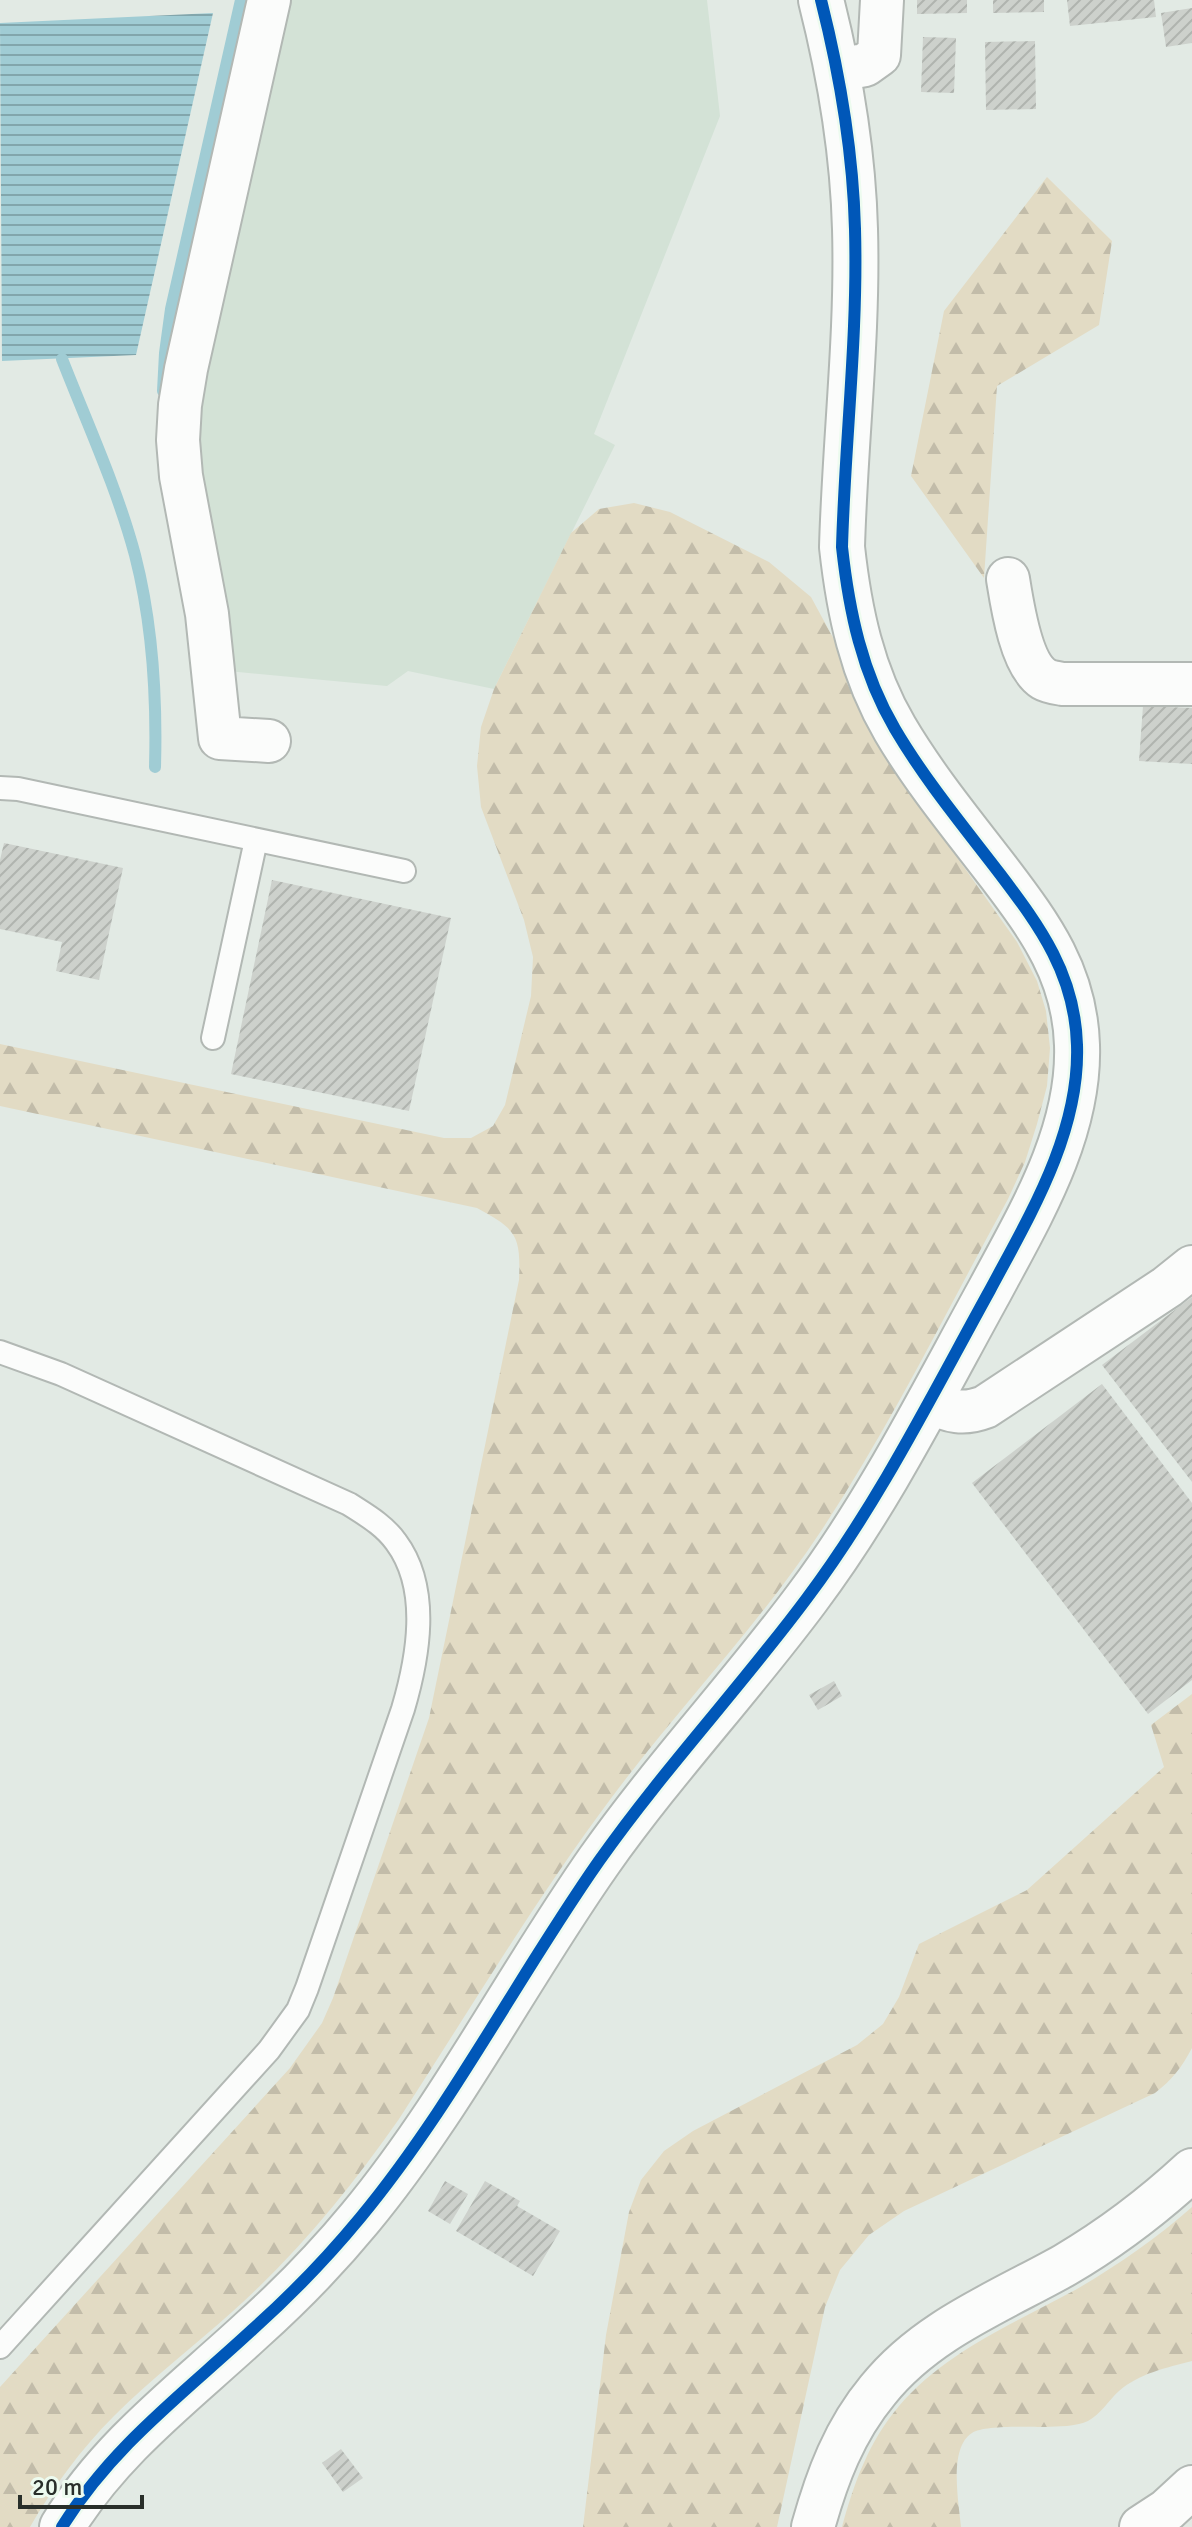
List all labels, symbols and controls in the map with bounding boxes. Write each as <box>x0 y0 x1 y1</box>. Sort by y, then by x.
scale bar <box>20 2459 142 2509</box>
text: 20 m <box>32 2472 82 2502</box>

